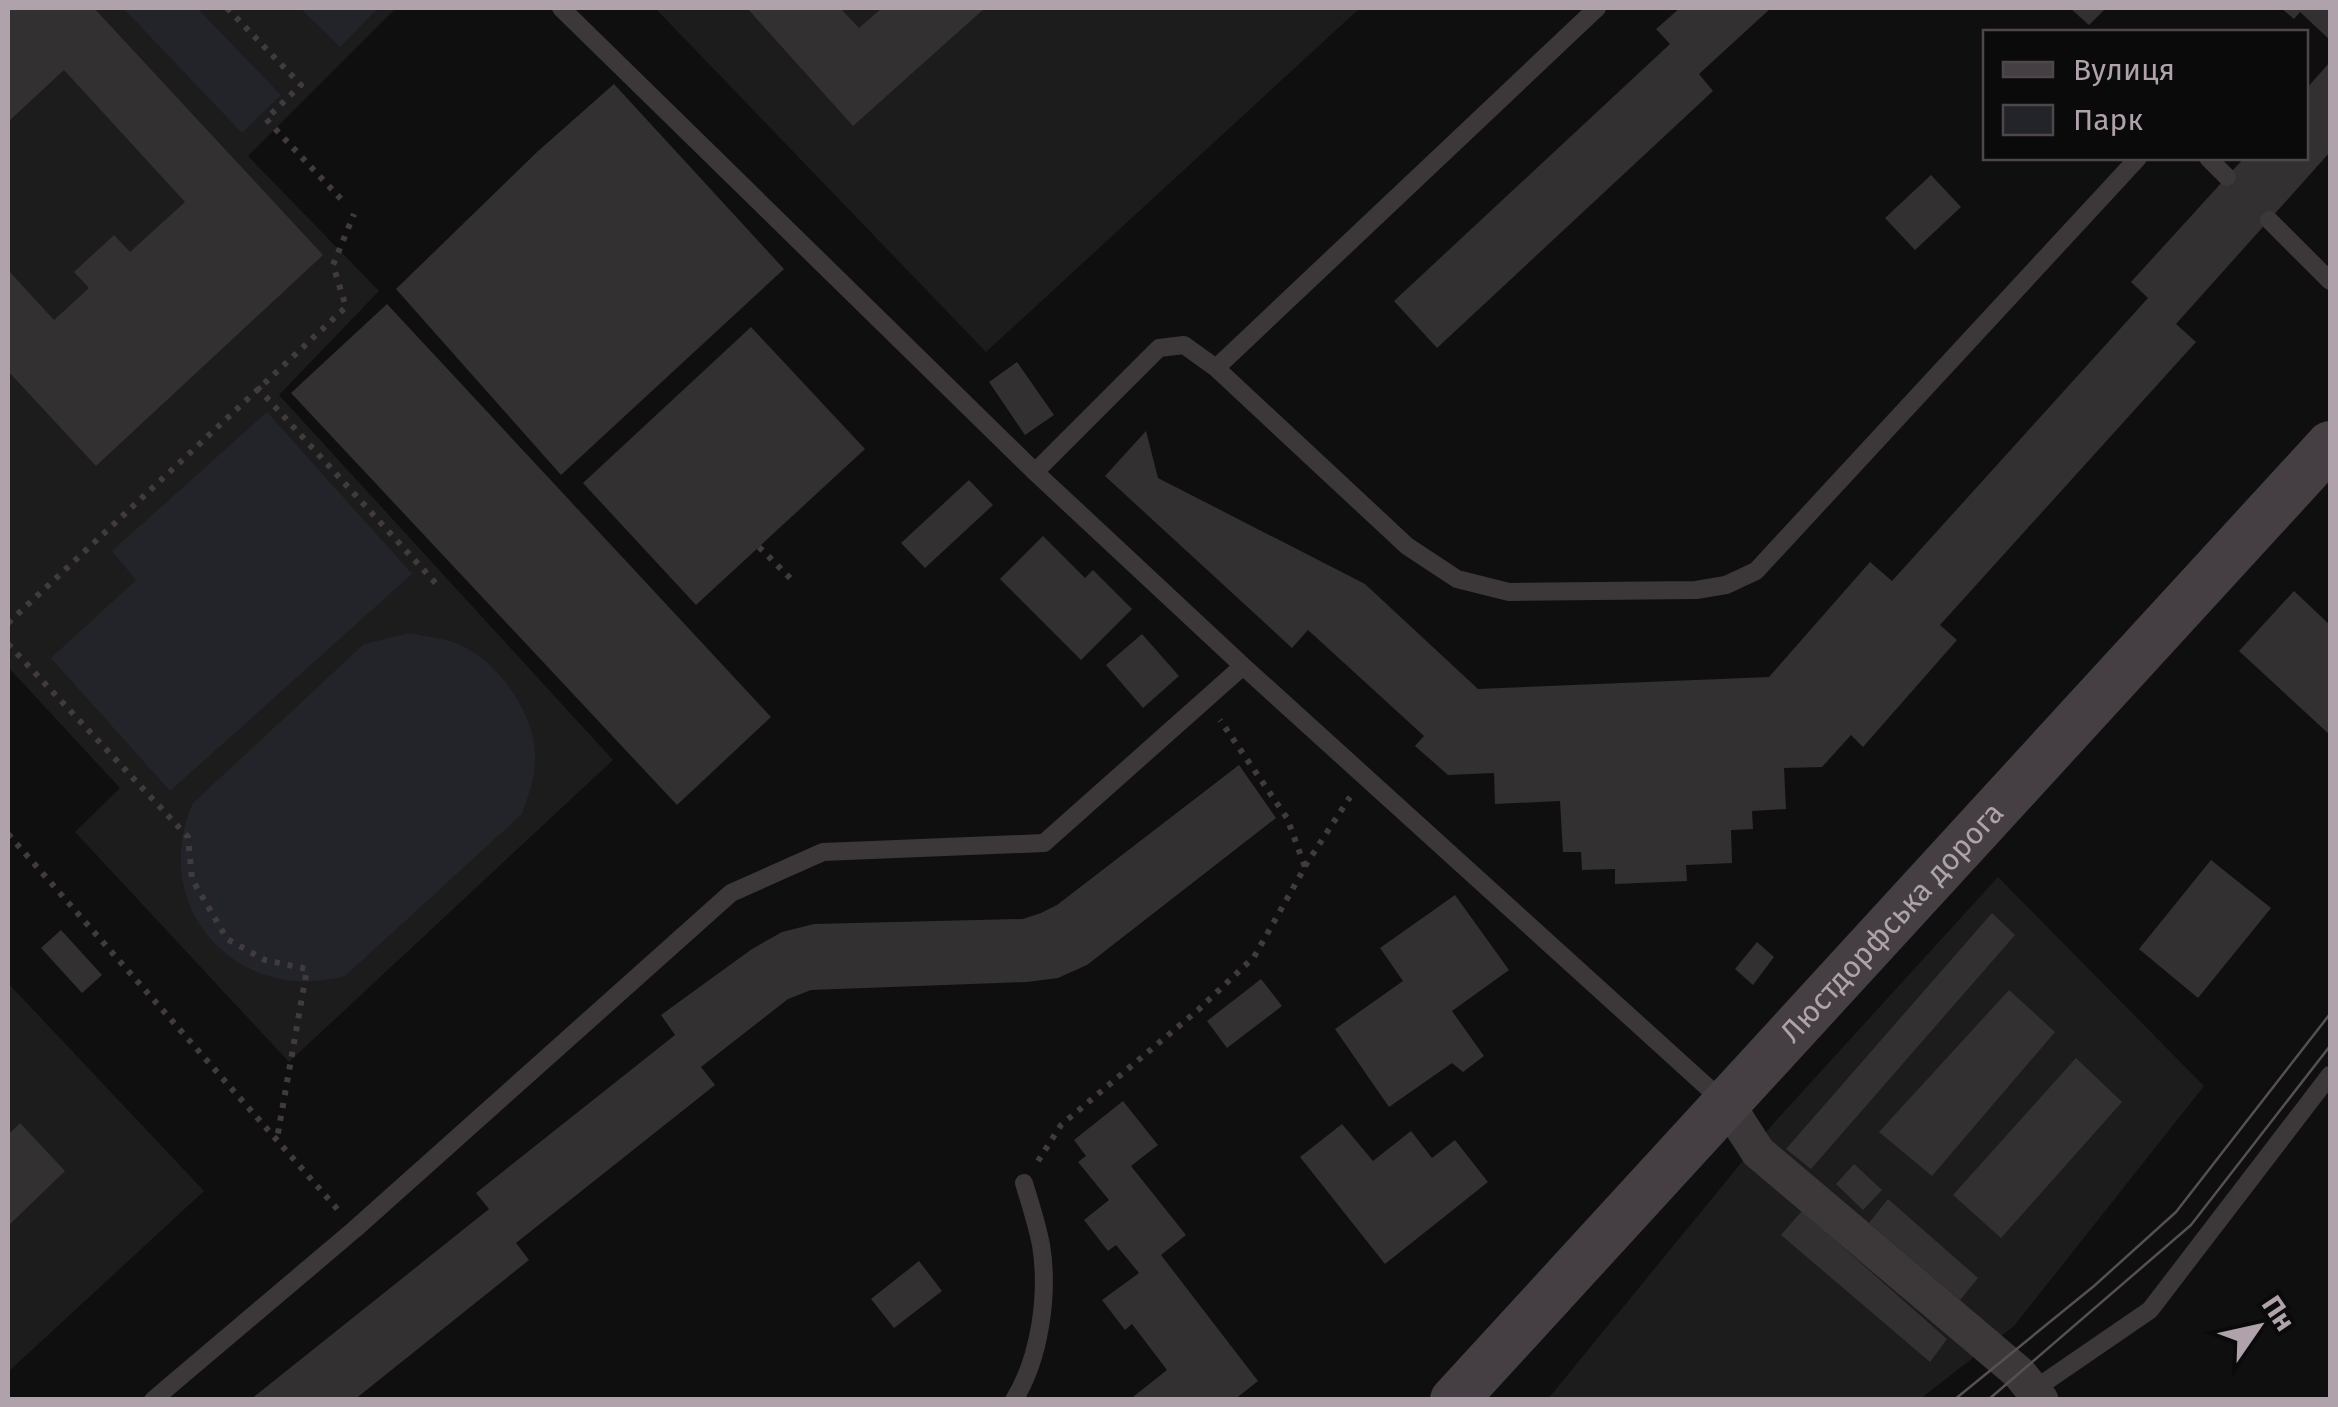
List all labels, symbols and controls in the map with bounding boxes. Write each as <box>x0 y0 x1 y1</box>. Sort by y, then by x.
legend <box>1983 30 2308 160</box>
text: Вулиця <box>2073 52 2175 88</box>
text: Парк <box>2073 102 2143 138</box>
street label: Люстдорфська дорога <box>1773 795 2011 1050</box>
north arrow <box>2208 1277 2308 1377</box>
text: Пн <box>2255 1290 2302 1337</box>

